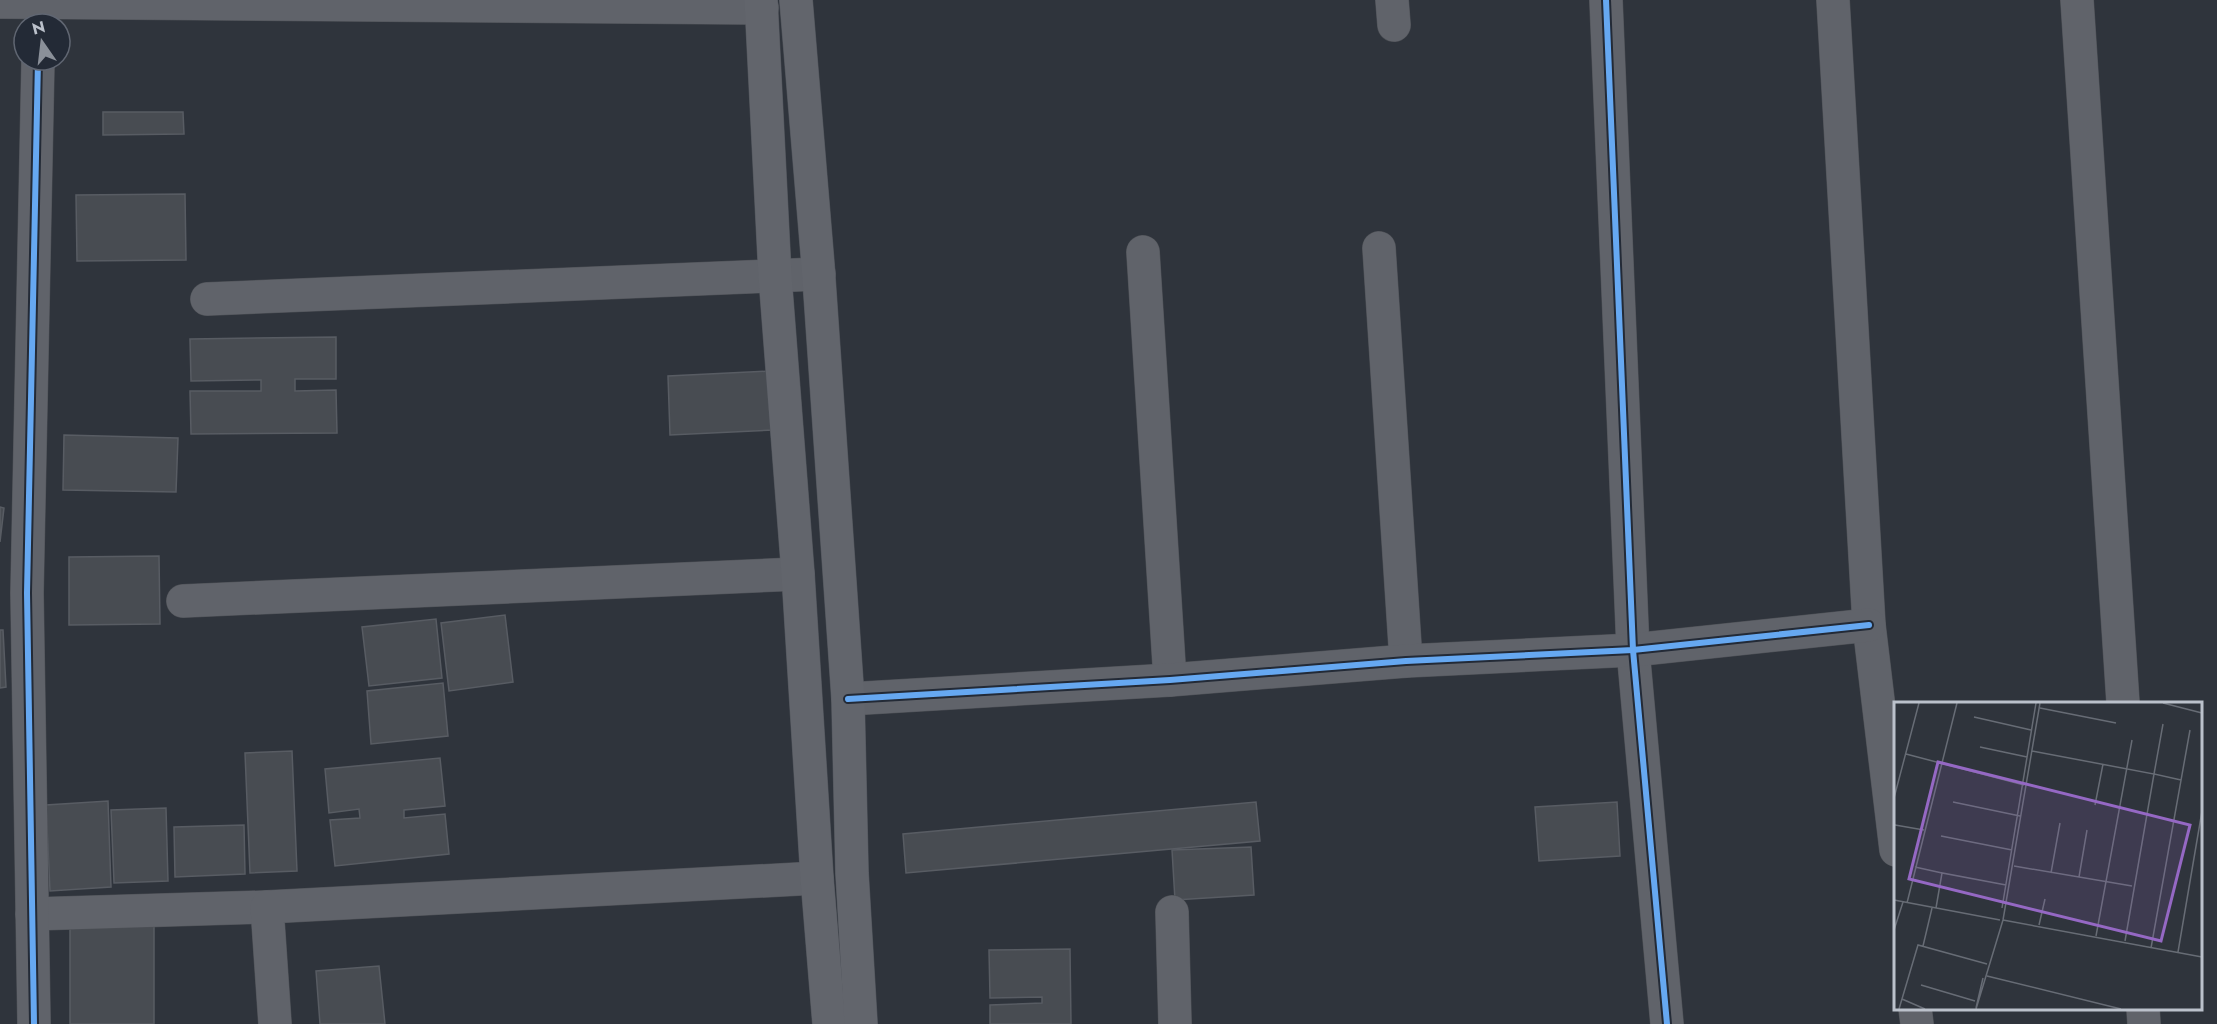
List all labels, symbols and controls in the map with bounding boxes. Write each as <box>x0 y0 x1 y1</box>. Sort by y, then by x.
north arrow <box>12 12 72 72</box>
text: N <box>30 15 47 41</box>
inset map <box>1894 702 2202 1009</box>

